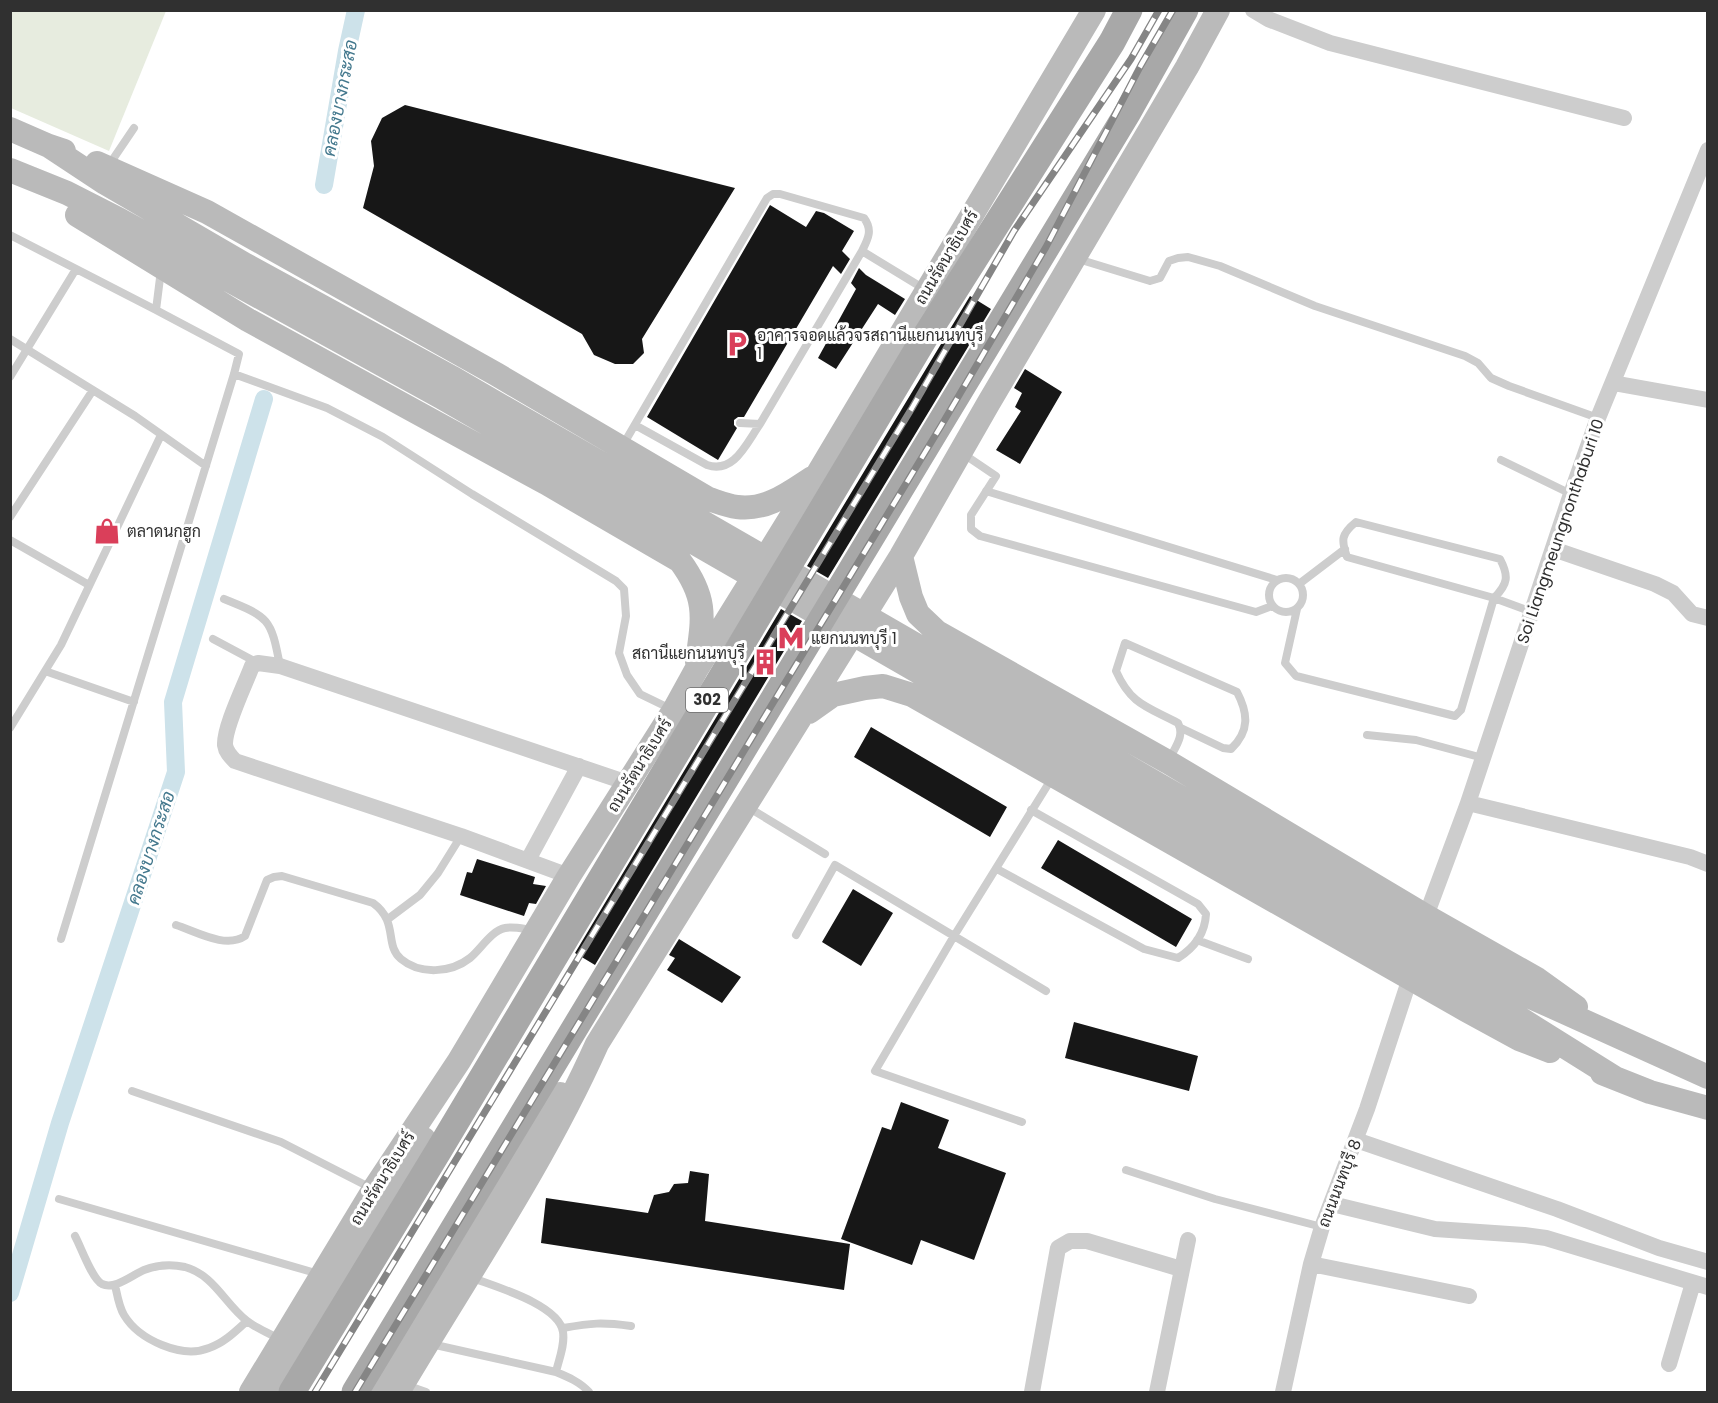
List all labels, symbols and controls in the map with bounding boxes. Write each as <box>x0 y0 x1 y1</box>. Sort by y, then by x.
water label: คลองบางกระสอ <box>316 37 363 158</box>
street label: ถนนรัตนาธิเบศร์ <box>908 205 984 309</box>
place label: อาคารจอดแล้วจรสถานีแยกนนทบุรี 1 <box>757 324 984 365</box>
parking icon: อาคารจอดแล้วจรสถานีแยกนนทบุรี 1 <box>722 329 752 359</box>
street label: Soi Liangmeungnonthaburi 10 <box>1511 416 1610 647</box>
shop icon: ตลาดนกฮูก <box>92 516 122 546</box>
place label: ตลาดนกฮูก <box>127 520 201 543</box>
metro station icon: แยกนนทบุรี 1 <box>776 623 806 653</box>
place label: แยกนนทบุรี 1 <box>811 627 897 650</box>
place label: สถานีแยกนนทบุรี 1 <box>632 642 745 683</box>
building icon: สถานีแยกนนทบุรี 1 <box>750 647 780 677</box>
road number: 302 <box>686 688 728 712</box>
street label: ถนนรัตนาธิเบศร์ <box>601 713 678 816</box>
water label: คลองบางกระสอ <box>120 788 181 908</box>
street label: ถนนรัตนาธิเบศร์ <box>344 1126 421 1229</box>
street label: ถนนนนทบุรี 8 <box>1312 1136 1367 1231</box>

